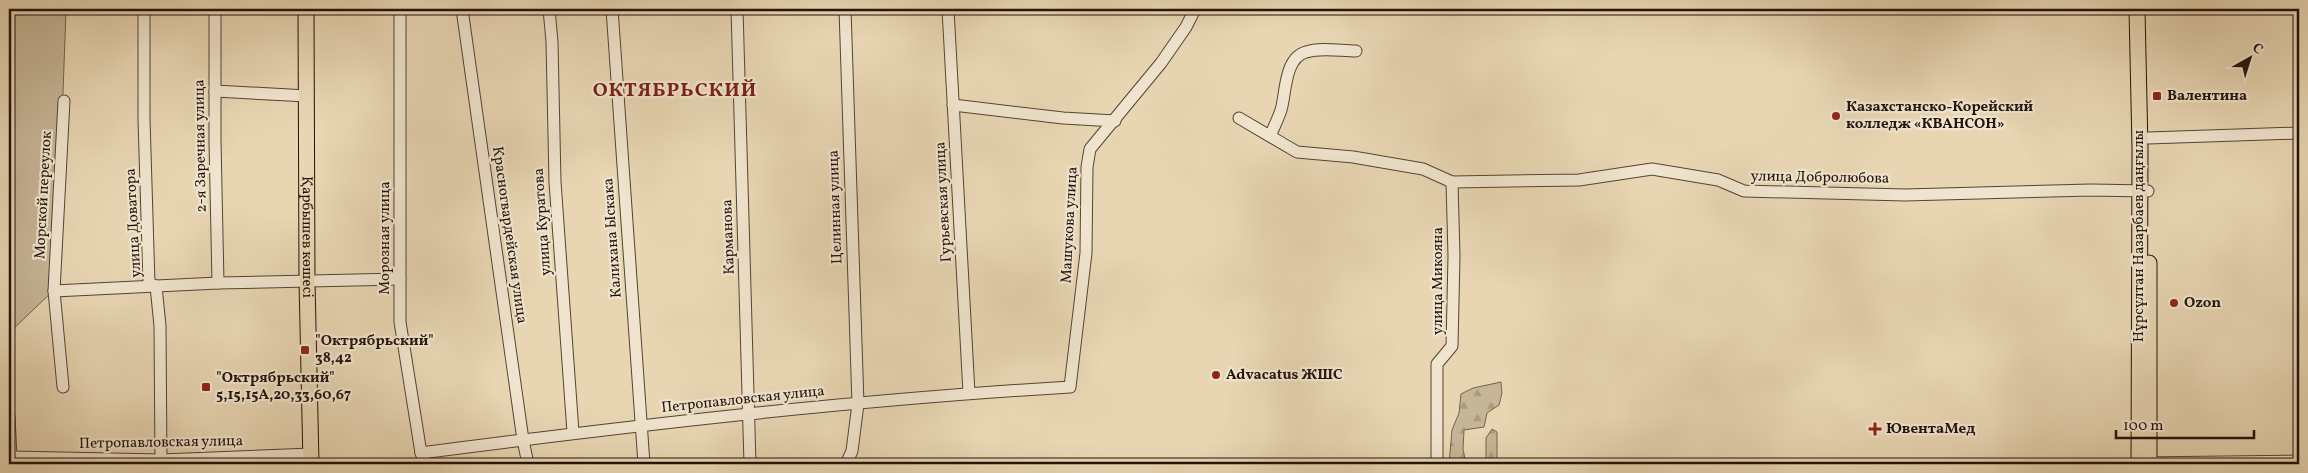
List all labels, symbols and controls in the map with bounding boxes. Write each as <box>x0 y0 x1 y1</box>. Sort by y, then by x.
north arrow <box>2226 32 2276 82</box>
text: С <box>2248 39 2267 59</box>
district label: ОКТЯБРЬСКИЙ <box>593 77 757 105</box>
street label: 2-я Заречная улица <box>189 79 213 213</box>
place label: Валентина <box>2167 86 2247 107</box>
marker: Валентина <box>2151 90 2163 102</box>
place label: Казахстанско-Корейский колледж «КВАНСОН» <box>1846 97 2034 135</box>
marker: Казахстанско-Корейский колледж «КВАНСОН» <box>1830 110 1842 122</box>
street label: Нұрсұлтан Назарбаев даңғылы <box>2129 129 2150 342</box>
street label: Морской переулок <box>30 131 58 259</box>
street label: Гурьевская улица <box>930 141 958 263</box>
street label: Красногвардейская улица <box>486 145 532 325</box>
street label: Целинная улица <box>824 150 848 264</box>
street label: Машукова улица <box>1056 166 1084 284</box>
street label: улица Добролюбова <box>1750 166 1890 190</box>
street label: улица Куратова <box>529 167 557 277</box>
street label: улица Доватора <box>121 168 147 278</box>
street label: Қарбышев көшесі <box>296 176 318 298</box>
street label: Калихана Ыскака <box>598 177 628 299</box>
street label: Морозная улица <box>375 181 396 295</box>
street label: Карманова <box>717 199 741 275</box>
street label: улица Микояна <box>1428 227 1449 335</box>
place label: Ozon <box>2184 293 2221 314</box>
marker: Ozon <box>2168 297 2180 309</box>
place label: "Октрябрьский" 38,42 <box>315 331 434 369</box>
marker: "Октрябрьский" 38,42 <box>299 344 311 356</box>
place label: Advacatus ЖШС <box>1226 365 1343 386</box>
place label: "Октрябрьский" 5,15,15А,20,33,60,67 <box>216 368 351 406</box>
marker: Advacatus ЖШС <box>1210 369 1222 381</box>
marker: "Октрябрьский" 5,15,15А,20,33,60,67 <box>200 381 212 393</box>
street label: Петропавловская улица <box>660 381 826 419</box>
scale bar <box>2116 408 2253 440</box>
text: 100 m <box>2123 416 2163 437</box>
place label: ЮвентаМед <box>1886 419 1975 440</box>
marker: ЮвентаМед <box>1868 422 1882 436</box>
street label: Петропавловская улица <box>79 431 243 455</box>

